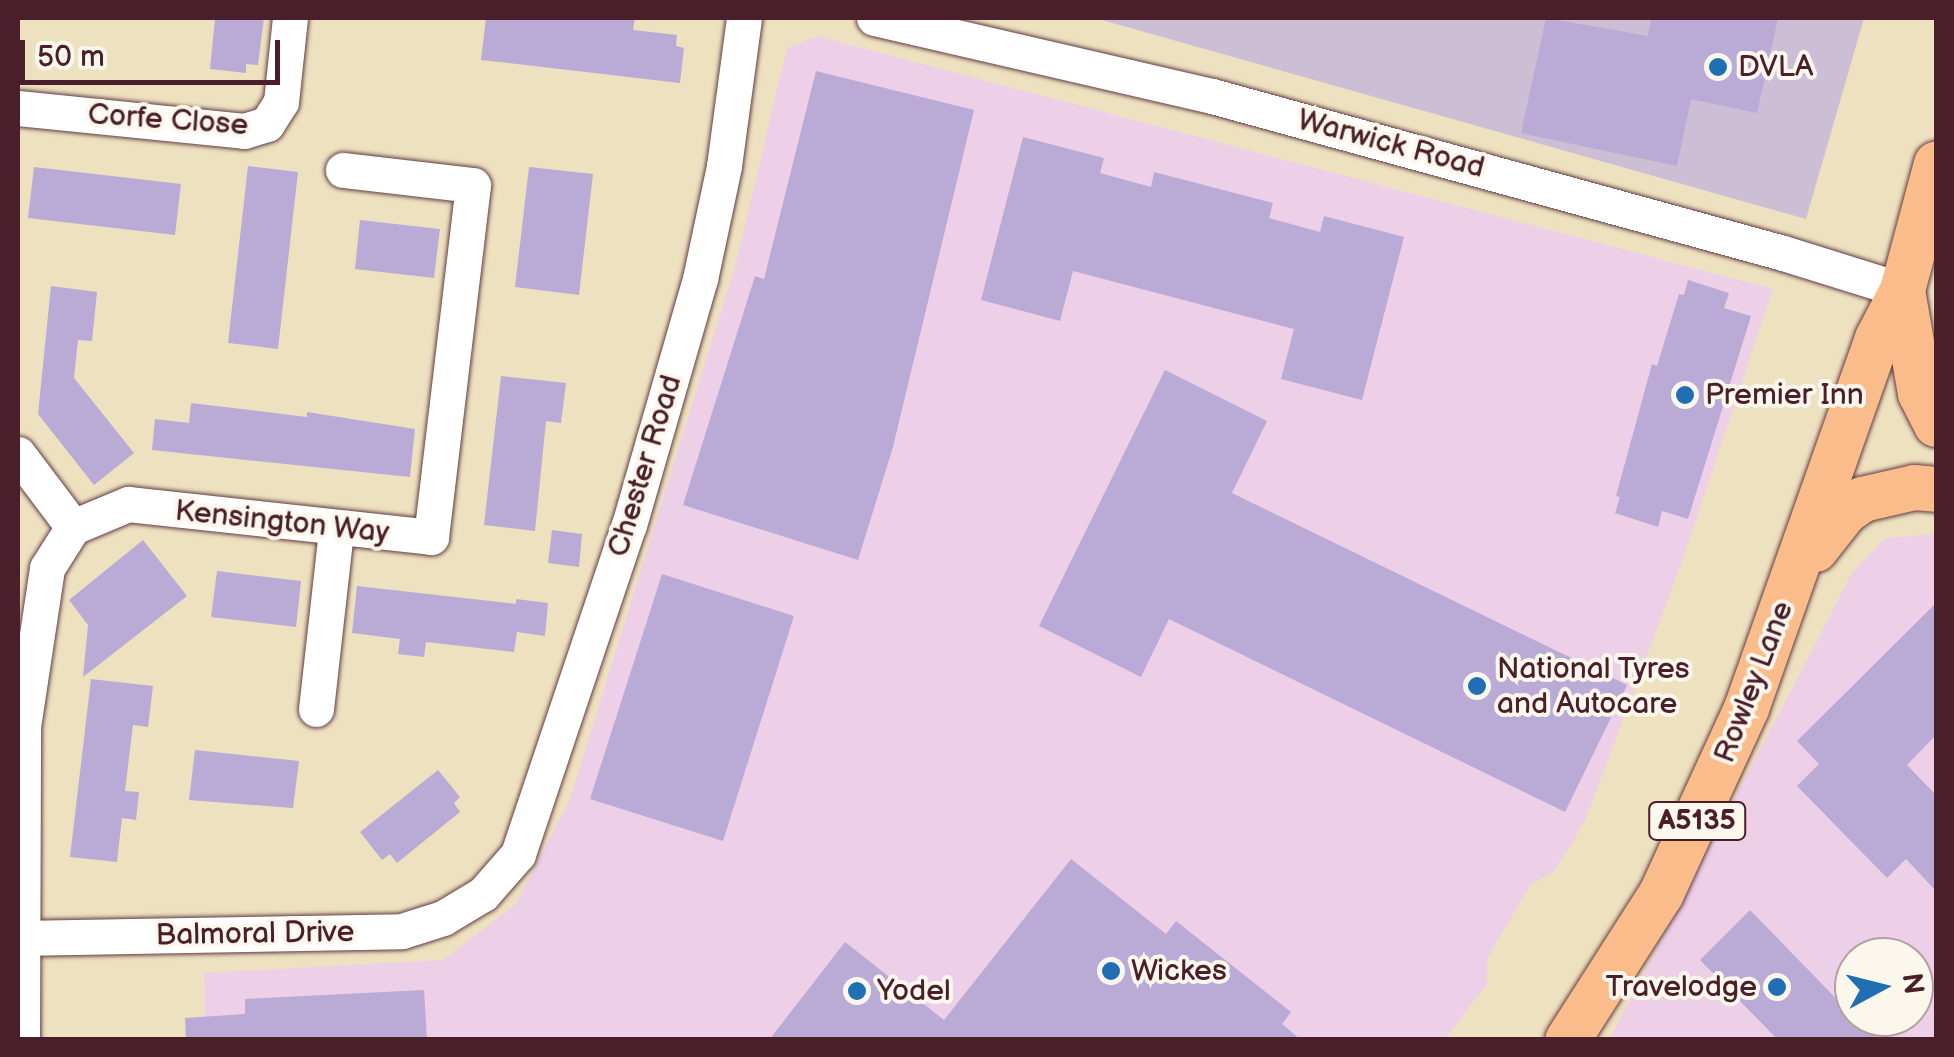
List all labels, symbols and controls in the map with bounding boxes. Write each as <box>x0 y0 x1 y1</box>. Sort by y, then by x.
scale bar <box>25 20 285 82</box>
text: 50 m <box>37 39 105 75</box>
place label: DVLA <box>1738 49 1813 85</box>
marker: DVLA <box>1707 56 1729 78</box>
street label: Corfe Close <box>87 96 249 144</box>
street label: Warwick Road <box>1294 102 1488 186</box>
street label: Chester Road <box>600 371 690 561</box>
place label: Premier Inn <box>1705 377 1864 413</box>
marker: Premier Inn <box>1674 384 1696 406</box>
street label: Kensington Way <box>173 493 391 551</box>
street label: Rowley Lane <box>1706 595 1802 769</box>
place label: National Tyres and Autocare <box>1497 651 1690 722</box>
marker: National Tyres and Autocare <box>1466 675 1488 697</box>
road number: A5135 <box>1647 798 1747 844</box>
street label: Balmoral Drive <box>155 914 355 954</box>
north arrow <box>1834 937 1934 1037</box>
place label: Wickes <box>1131 953 1227 989</box>
marker: Wickes <box>1100 960 1122 982</box>
place label: Travelodge <box>1606 969 1757 1005</box>
text: N <box>1895 971 1930 996</box>
place label: Yodel <box>877 973 951 1009</box>
marker: Travelodge <box>1766 976 1788 998</box>
marker: Yodel <box>846 980 868 1002</box>

